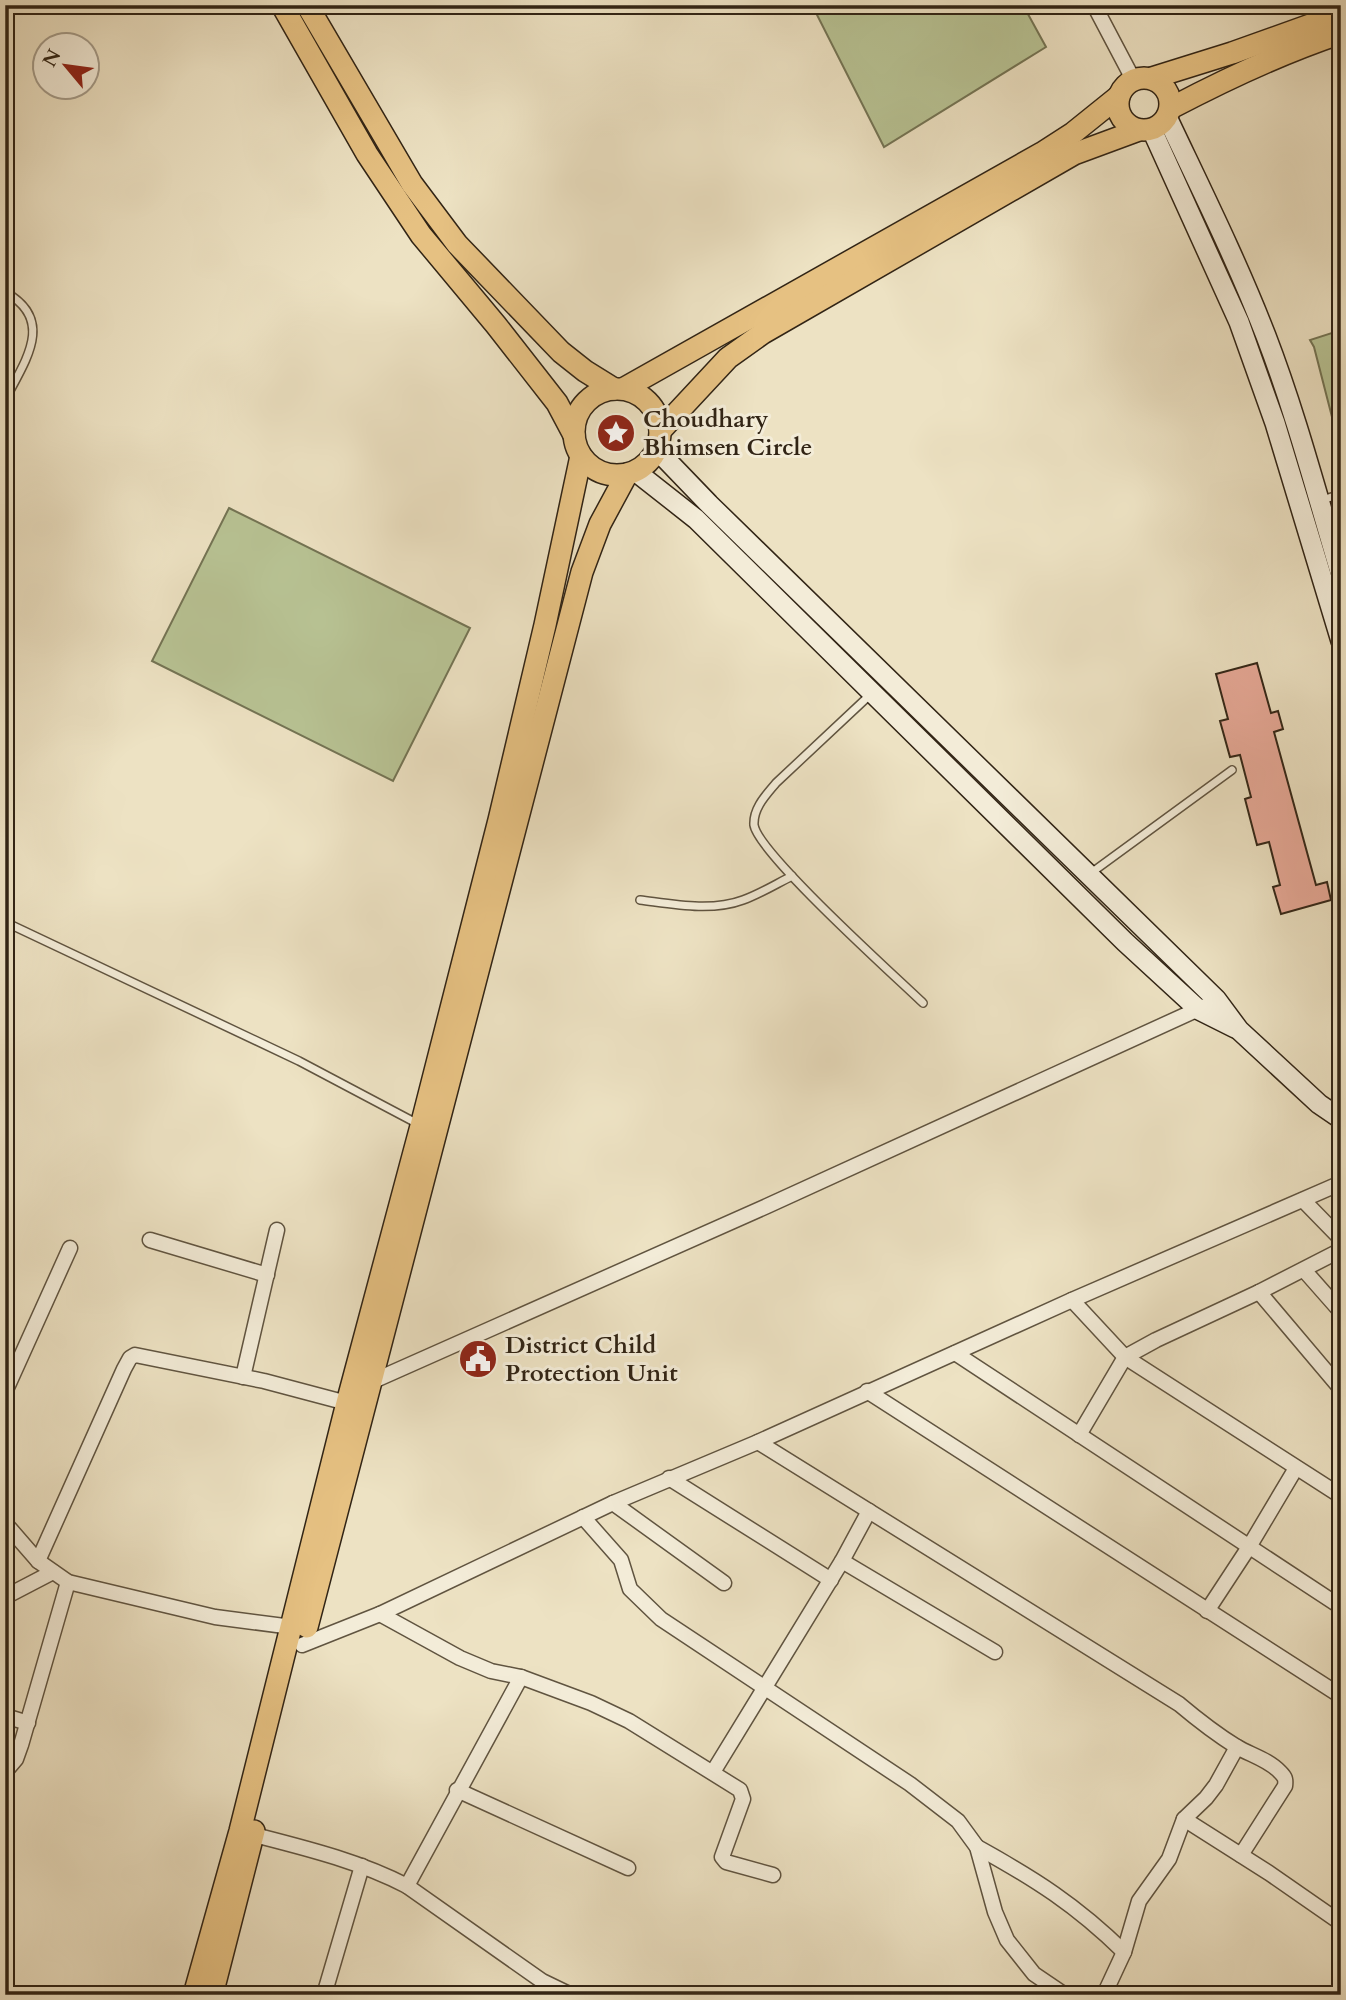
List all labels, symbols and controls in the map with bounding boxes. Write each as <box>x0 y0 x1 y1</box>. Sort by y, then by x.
north arrow <box>32 32 102 102</box>
text: N <box>37 44 68 72</box>
place label: Choudhary Bhimsen Circle <box>643 403 812 464</box>
place icon: Choudhary Bhimsen Circle <box>595 412 637 454</box>
place label: District Child Protection Unit <box>505 1329 678 1390</box>
public building icon: District Child Protection Unit <box>457 1338 499 1380</box>

